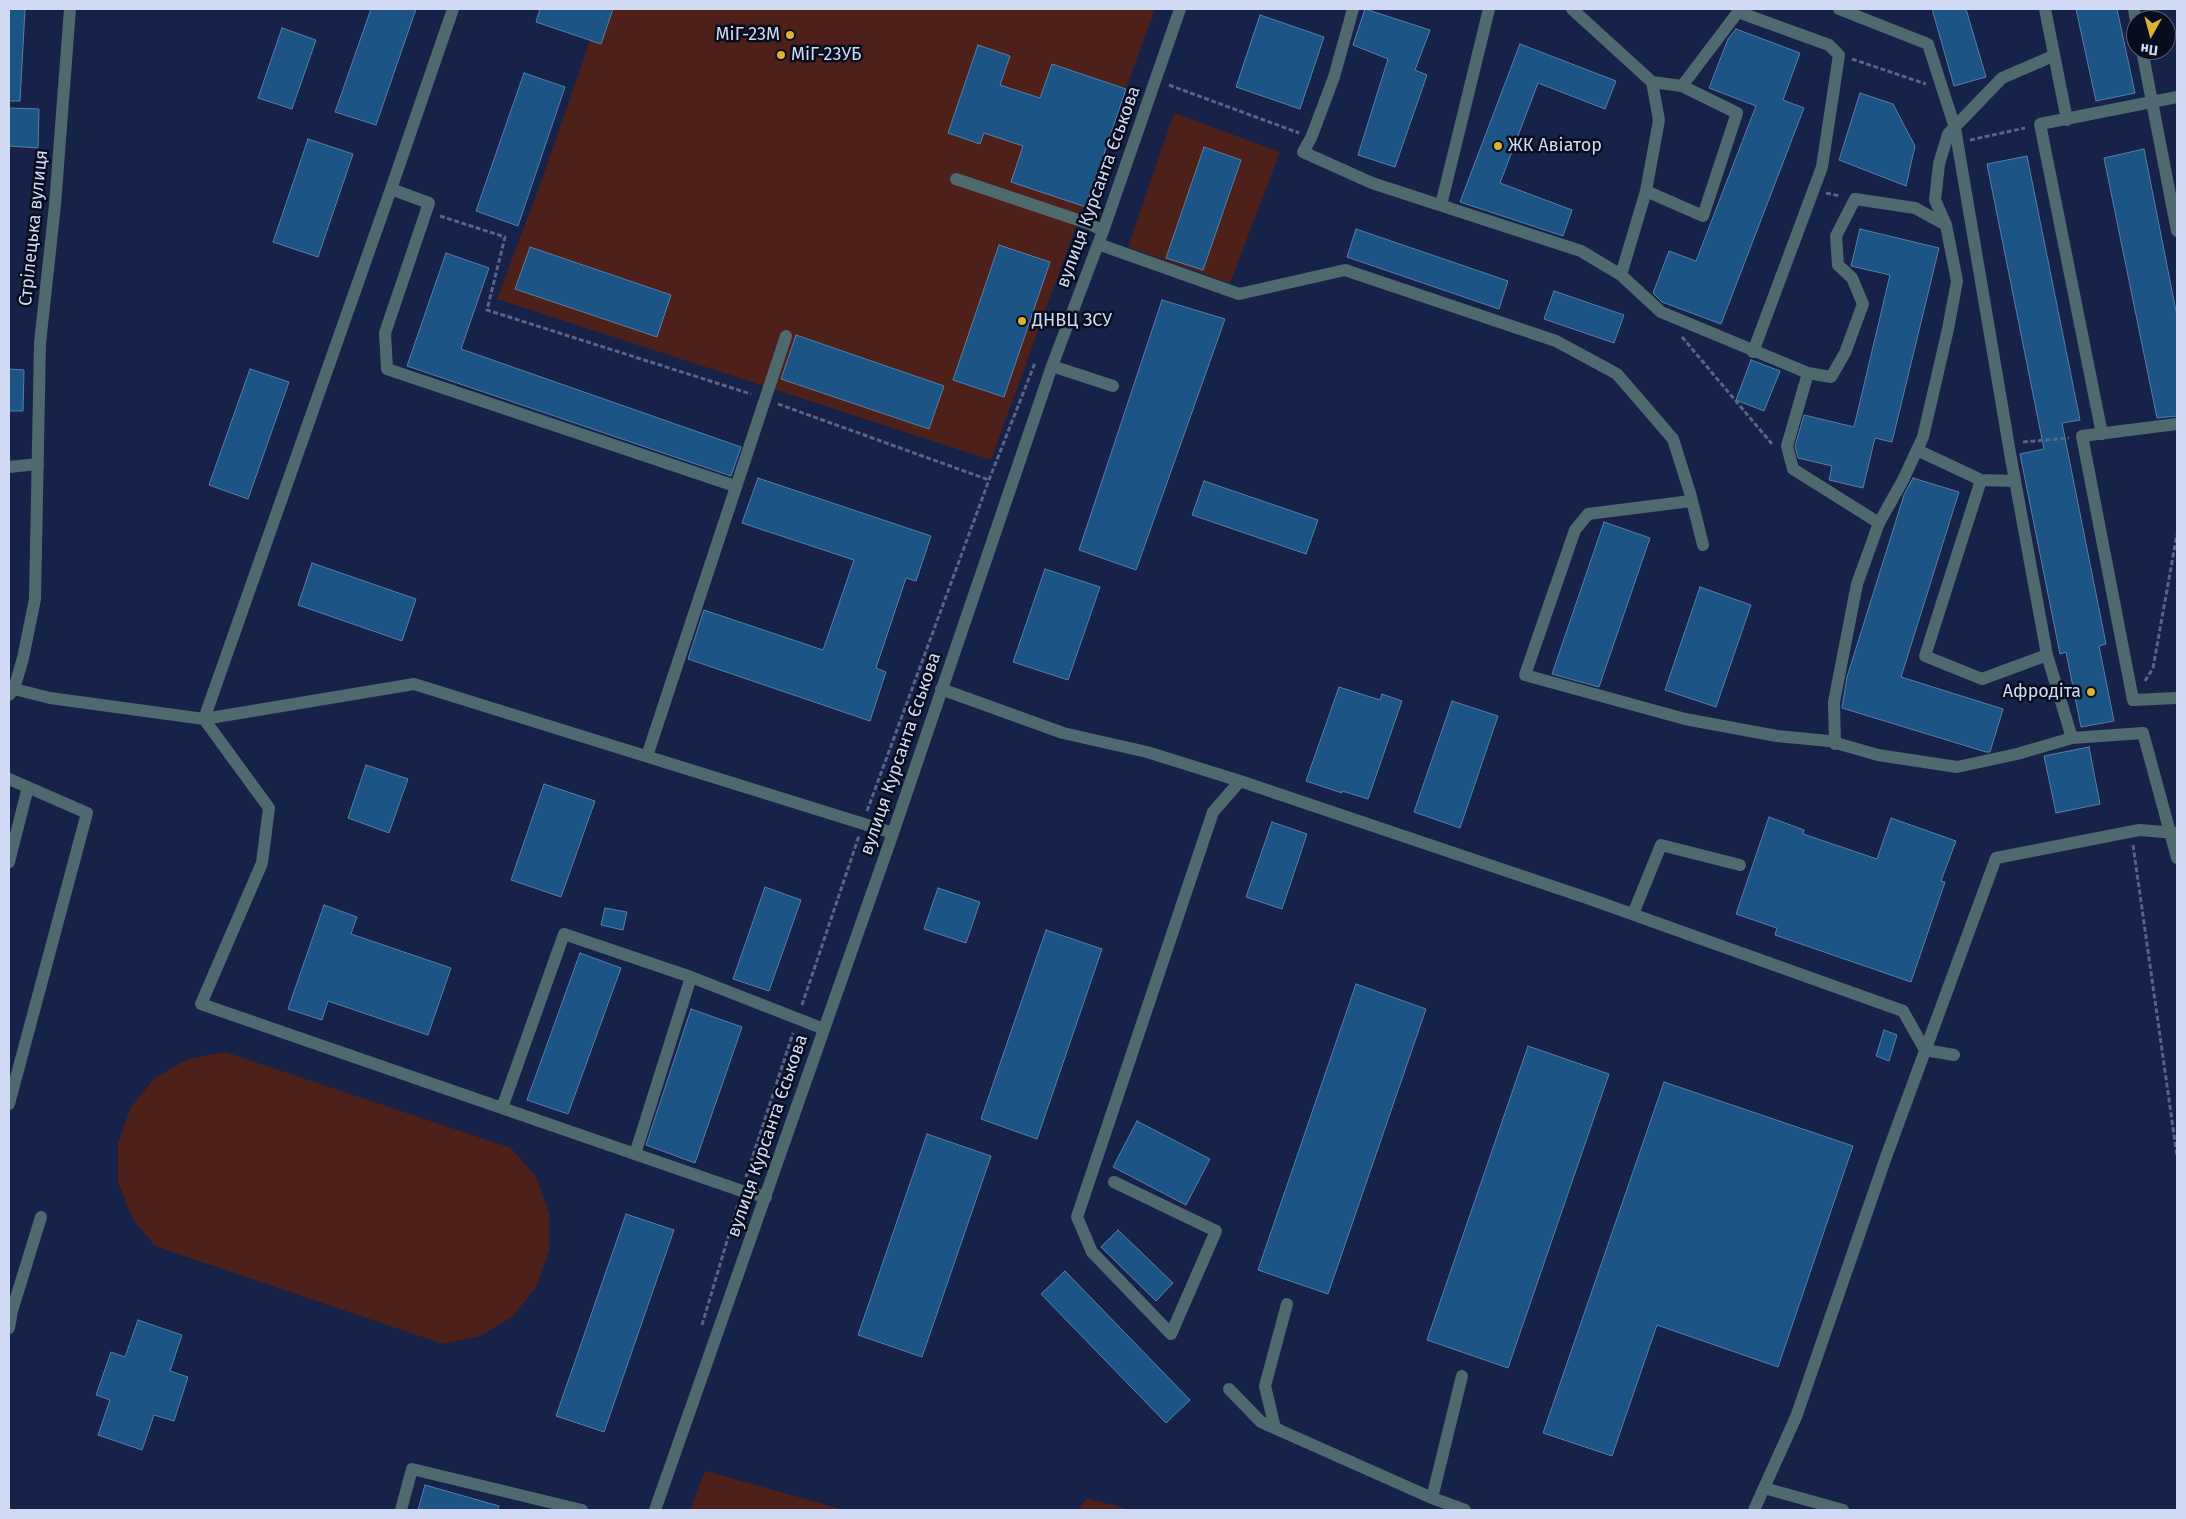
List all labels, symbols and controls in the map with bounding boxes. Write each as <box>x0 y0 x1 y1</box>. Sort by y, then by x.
north arrow <box>2126 10 2176 60</box>
place label: МіГ-23М <box>716 24 780 46</box>
marker: МіГ-23М <box>784 29 796 41</box>
text: Пн <box>2140 40 2159 59</box>
place label: МіГ-23УБ <box>791 44 862 66</box>
marker: МіГ-23УБ <box>775 49 787 61</box>
street label: вулиця Курсанта Єськова <box>1052 83 1146 291</box>
place label: ЖК Авіатор <box>1508 135 1602 157</box>
marker: ЖК Авіатор <box>1492 140 1504 152</box>
street label: Стрілецька вулиця <box>15 149 53 307</box>
place label: ДНВЦ ЗСУ <box>1032 310 1112 332</box>
marker: ДНВЦ ЗСУ <box>1016 315 1028 327</box>
street label: вулиця Курсанта Єськова <box>856 650 946 858</box>
place label: Афродіта <box>2003 681 2081 703</box>
marker: Афродіта <box>2085 686 2097 698</box>
street label: вулиця Курсанта Єськова <box>723 1032 813 1240</box>

